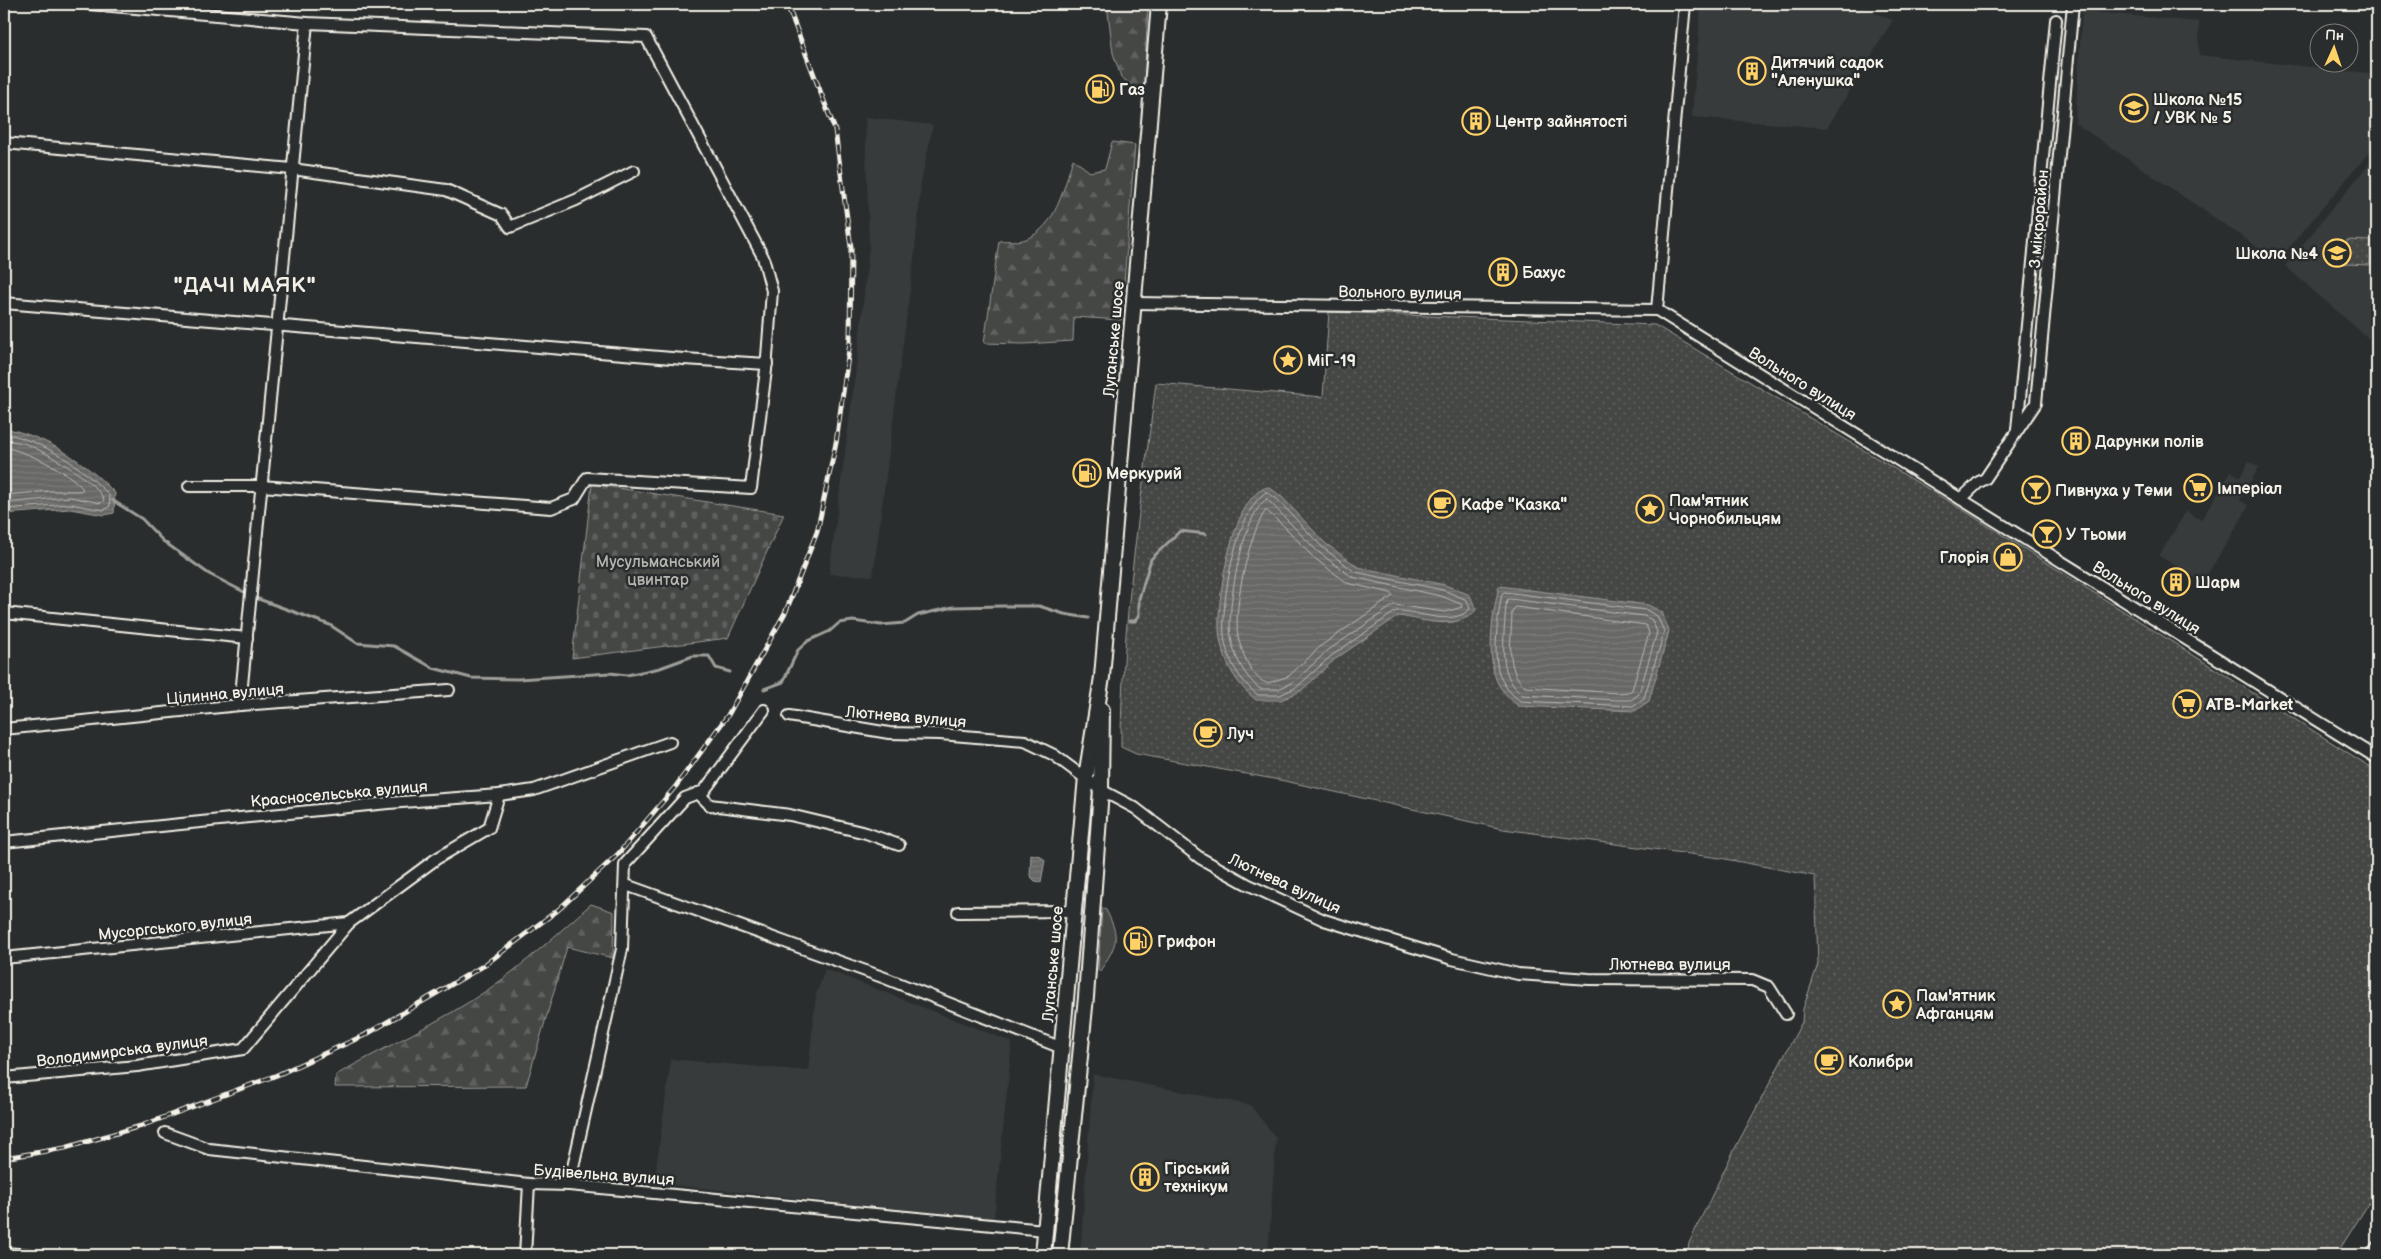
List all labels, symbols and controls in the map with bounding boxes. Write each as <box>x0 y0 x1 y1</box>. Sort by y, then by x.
north arrow <box>2308 22 2358 72</box>
text: Пн <box>2325 27 2344 44</box>
place label: Дитячий садок "Аленушка" <box>1771 54 1884 91</box>
building icon: Дитячий садок "Аленушка" <box>1737 56 1767 86</box>
fuel station icon: Газ <box>1085 74 1115 104</box>
place label: Газ <box>1119 81 1145 100</box>
place label: Школа №15 / УВК № 5 <box>2153 91 2242 128</box>
school or university icon: Школа №15 / УВК № 5 <box>2119 93 2149 123</box>
building icon: Центр зайнятості <box>1461 106 1491 136</box>
place label: Центр зайнятості <box>1495 113 1627 132</box>
street label: 3 мікрорайон <box>2026 169 2053 270</box>
school or university icon: Школа №4 <box>2322 238 2352 268</box>
place label: Школа №4 <box>2235 245 2319 264</box>
building icon: Бахус <box>1488 257 1518 287</box>
place label: Бахус <box>1522 264 1566 283</box>
district label: "ДАЧІ МАЯК" <box>173 273 317 298</box>
street label: Луганське шосе <box>1100 280 1129 399</box>
street label: Вольного вулиця <box>1338 283 1462 304</box>
street label: Вольного вулиця <box>1745 344 1860 425</box>
place icon: МіГ-19 <box>1273 345 1303 375</box>
place label: МіГ-19 <box>1307 352 1356 371</box>
building icon: Дарунки полів <box>2061 426 2091 456</box>
place label: Дарунки полів <box>2095 433 2204 452</box>
fuel station icon: Меркурий <box>1072 458 1102 488</box>
place label: Меркурий <box>1106 465 1182 484</box>
supermarket icon: Імперіал <box>2183 473 2213 503</box>
bar icon: Пивнуха у Теми <box>2021 475 2051 505</box>
place label: Імперіал <box>2217 480 2282 499</box>
place label: Пивнуха у Теми <box>2055 482 2173 501</box>
cafe icon: Кафе "Казка" <box>1427 489 1457 519</box>
place label: Пам'ятник Чорнобильцям <box>1669 492 1781 529</box>
place icon: Пам'ятник Чорнобильцям <box>1635 494 1665 524</box>
place label: Кафе "Казка" <box>1461 496 1567 515</box>
bar icon: У Тьоми <box>2032 519 2062 549</box>
place label: У Тьоми <box>2066 526 2127 545</box>
shop icon: Глорія <box>1993 542 2023 572</box>
place label: Глорія <box>1940 549 1989 568</box>
park label: Мусульманський цвинтар <box>596 553 720 590</box>
street label: Вольного вулиця <box>2089 558 2204 639</box>
building icon: Шарм <box>2161 567 2191 597</box>
place label: Шарм <box>2195 574 2240 593</box>
street label: Цілинна вулиця <box>165 680 285 709</box>
supermarket icon: ATB-Market <box>2172 689 2202 719</box>
place label: ATB-Market <box>2205 696 2294 715</box>
street label: Лютнева вулиця <box>844 703 967 732</box>
cafe icon: Луч <box>1193 718 1223 748</box>
place label: Луч <box>1226 725 1254 744</box>
street label: Красносельська вулиця <box>250 777 429 812</box>
street label: Лютнева вулиця <box>1224 850 1343 919</box>
street label: Луганське шосе <box>1039 905 1068 1024</box>
street label: Мусоргського вулиця <box>97 910 253 945</box>
fuel station icon: Грифон <box>1123 926 1153 956</box>
place label: Грифон <box>1157 933 1216 952</box>
street label: Лютнева вулиця <box>1608 956 1731 975</box>
place label: Пам'ятник Афганцям <box>1915 987 1996 1024</box>
place icon: Пам'ятник Афганцям <box>1882 989 1912 1019</box>
street label: Володимирська вулиця <box>35 1032 209 1071</box>
cafe icon: Колибри <box>1814 1046 1844 1076</box>
place label: Колибри <box>1848 1053 1913 1072</box>
place label: Гірський технікум <box>1164 1160 1230 1197</box>
street label: Будівельна вулиця <box>533 1161 675 1190</box>
building icon: Гірський технікум <box>1130 1162 1160 1192</box>

